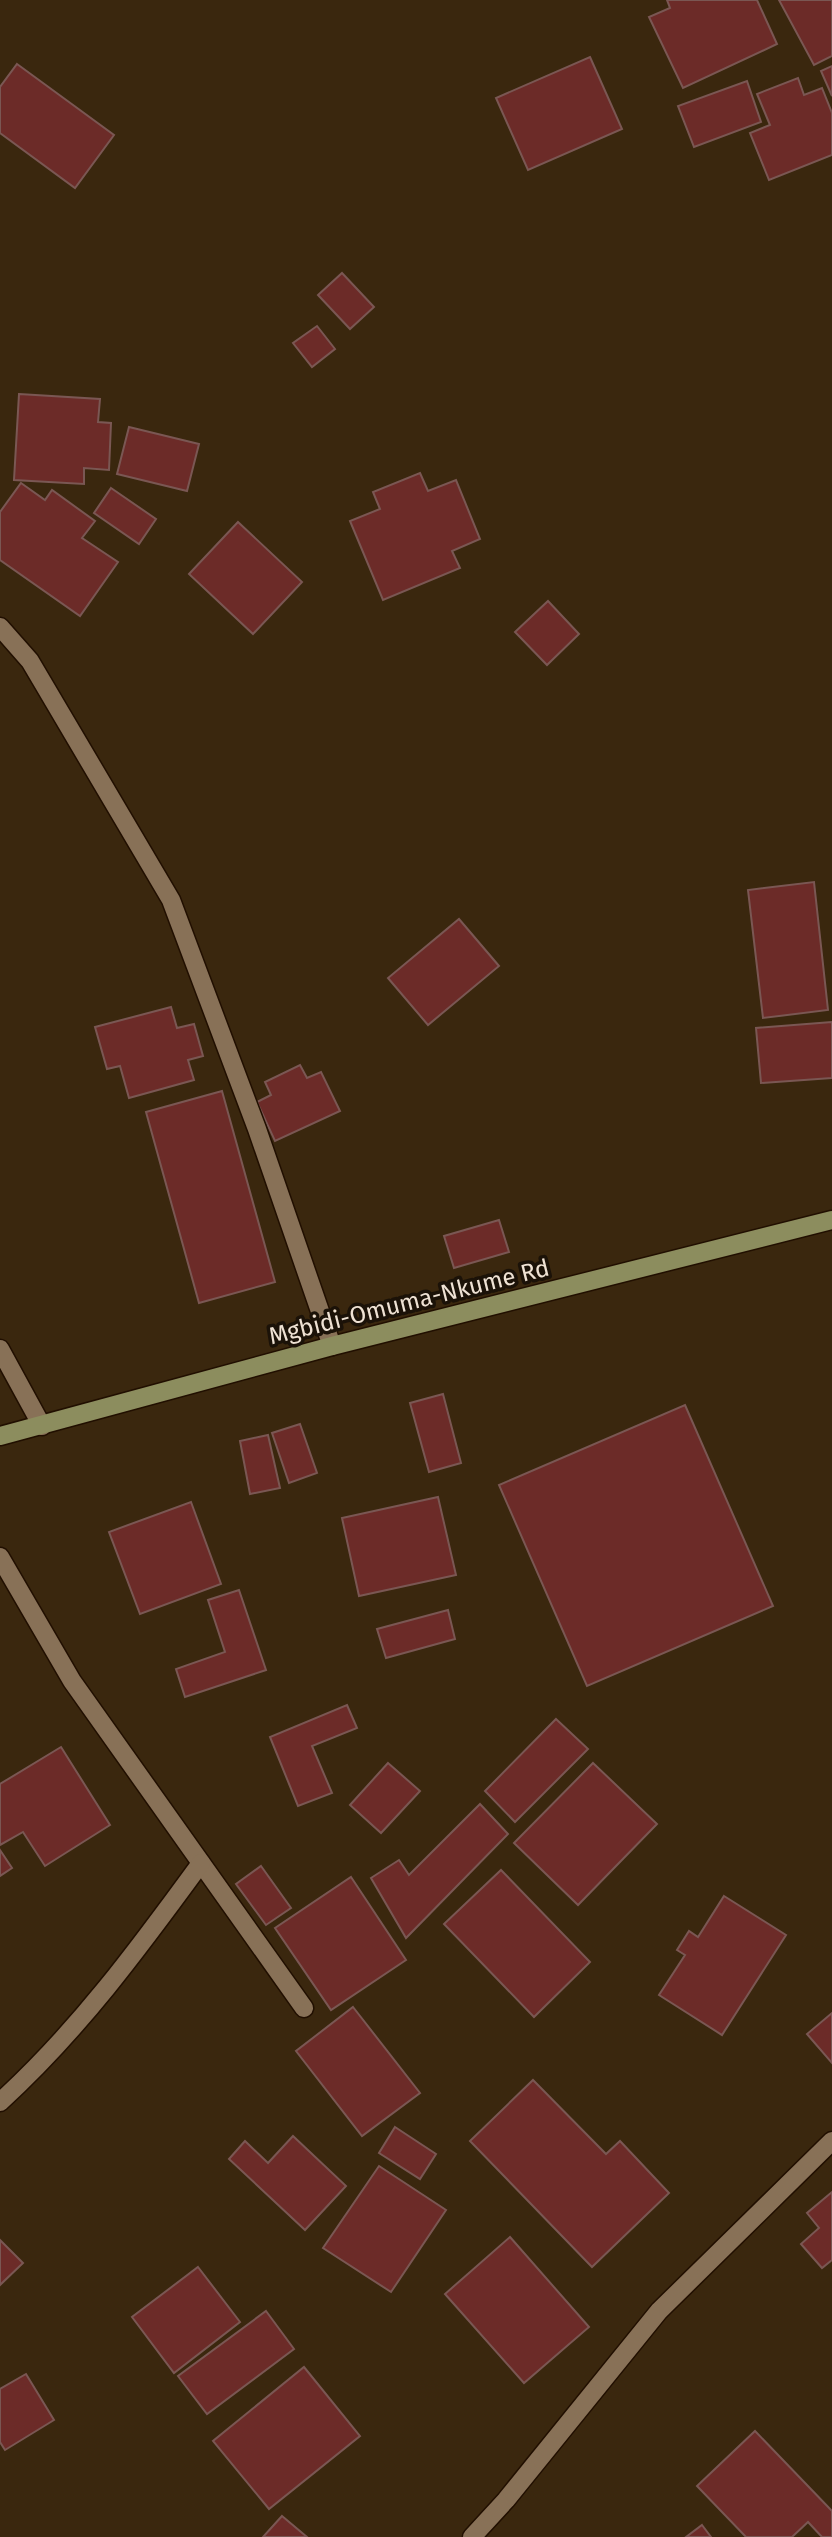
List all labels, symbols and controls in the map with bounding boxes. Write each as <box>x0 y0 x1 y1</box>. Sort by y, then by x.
street label: Mgbidi-Omuma-Nkume Rd <box>266 1254 552 1350</box>

